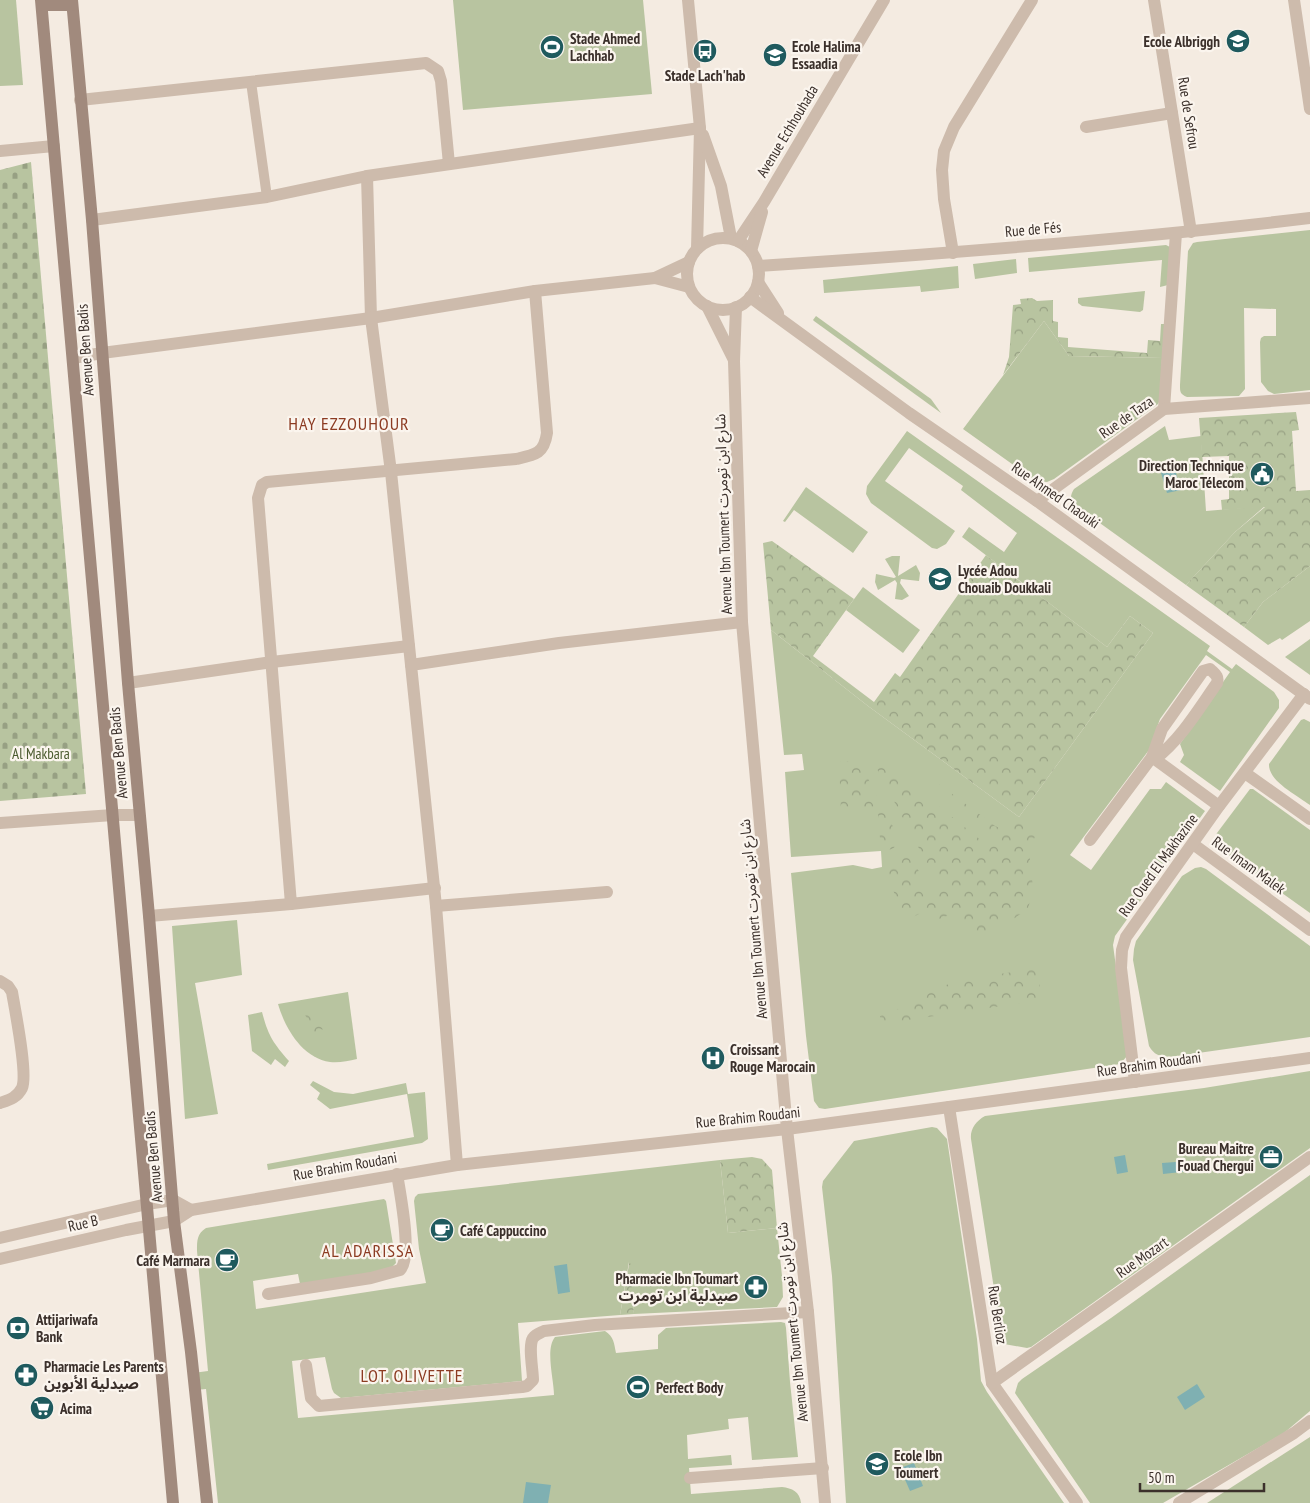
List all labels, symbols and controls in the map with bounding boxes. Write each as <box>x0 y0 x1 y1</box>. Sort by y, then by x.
school or university icon: Ecole Albriggh <box>1225 28 1251 54</box>
place label: Stade Ahmed Lachhab <box>570 29 640 65</box>
place label: Ecole Albriggh <box>1144 32 1220 51</box>
sports icon: Stade Ahmed Lachhab <box>539 34 565 60</box>
place label: Ecole Halima Essaadia <box>792 37 861 73</box>
bus stop icon: Stade Lach'hab <box>692 38 718 64</box>
school or university icon: Ecole Halima Essaadia <box>762 42 788 68</box>
place label: Stade Lach'hab <box>665 66 746 85</box>
street label: Rue de Sefrou <box>1174 76 1204 150</box>
street label: Avenue Echhouhada <box>752 81 822 181</box>
street label: Rue de Fés <box>1004 217 1062 241</box>
street label: Avenue Ben Badis <box>72 303 98 397</box>
street label: Rue de Taza <box>1095 392 1157 442</box>
district label: HAY EZZOUHOUR <box>288 412 410 435</box>
street label: Avenue Ibn Toumert شارع ابن تومرت <box>710 413 739 615</box>
place label: Direction Technique Maroc Télecom <box>1139 456 1244 492</box>
street label: Rue Ahmed Chaouki <box>1008 458 1104 532</box>
public building icon: Direction Technique Maroc Télecom <box>1249 461 1275 487</box>
place label: Lycée Adou Chouaib Doukkali <box>958 561 1051 597</box>
school or university icon: Lycée Adou Chouaib Doukkali <box>927 566 953 592</box>
street label: Avenue Ben Badis <box>105 706 131 800</box>
park label: Al Makbara <box>12 744 70 763</box>
street label: Rue Oued El Makhazine <box>1114 810 1202 920</box>
street label: Avenue Ibn Toumert شارع ابن تومرت <box>735 818 774 1020</box>
street label: Rue Imam Malek <box>1208 832 1290 898</box>
place label: Croissant Rouge Marocain <box>730 1040 815 1076</box>
hospital icon: Croissant Rouge Marocain <box>700 1045 726 1071</box>
street label: Rue Brahim Roudani <box>1096 1047 1202 1081</box>
street label: Rue Brahim Roudani <box>695 1102 801 1132</box>
street label: Avenue Ben Badis <box>140 1110 166 1204</box>
place label: Bureau Maitre Fouad Chergui <box>1177 1139 1254 1175</box>
office icon: Bureau Maitre Fouad Chergui <box>1258 1144 1284 1170</box>
street label: Rue Brahim Roudani <box>292 1148 398 1184</box>
street label: Rue B <box>66 1210 100 1236</box>
cafe icon: Café Cappuccino <box>429 1217 455 1243</box>
place label: Café Cappuccino <box>460 1221 547 1240</box>
street label: Avenue Ibn Toumert شارع ابن تومرت <box>772 1221 815 1423</box>
street label: Rue Mozart <box>1112 1232 1172 1282</box>
district label: AL ADARISSA <box>322 1239 414 1262</box>
cafe icon: Café Marmara <box>214 1247 240 1273</box>
place label: Café Marmara <box>136 1251 210 1270</box>
place label: Pharmacie Ibn Toumart صيدلية ابن تومرت <box>616 1269 739 1305</box>
pharmacy icon: Pharmacie Ibn Toumart صيدلية ابن تومرت <box>743 1274 769 1300</box>
street label: Rue Berlioz <box>984 1284 1012 1346</box>
place label: Attijariwafa Bank <box>35 1310 98 1346</box>
bank icon: Attijariwafa Bank <box>5 1315 31 1341</box>
place label: Pharmacie Les Parents صيدلية الأبوين <box>44 1357 164 1393</box>
pharmacy icon: Pharmacie Les Parents صيدلية الأبوين <box>13 1362 39 1388</box>
district label: LOT. OLIVETTE <box>361 1364 463 1387</box>
sports icon: Perfect Body <box>625 1374 651 1400</box>
place label: Perfect Body <box>656 1378 724 1397</box>
supermarket icon: Acima <box>29 1395 55 1421</box>
place label: Acima <box>59 1399 92 1418</box>
place label: Ecole Ibn Toumert <box>894 1446 943 1482</box>
school or university icon: Ecole Ibn Toumert <box>864 1451 890 1477</box>
scale bar <box>1140 1460 1264 1492</box>
text: 50 m <box>1148 1468 1174 1487</box>

